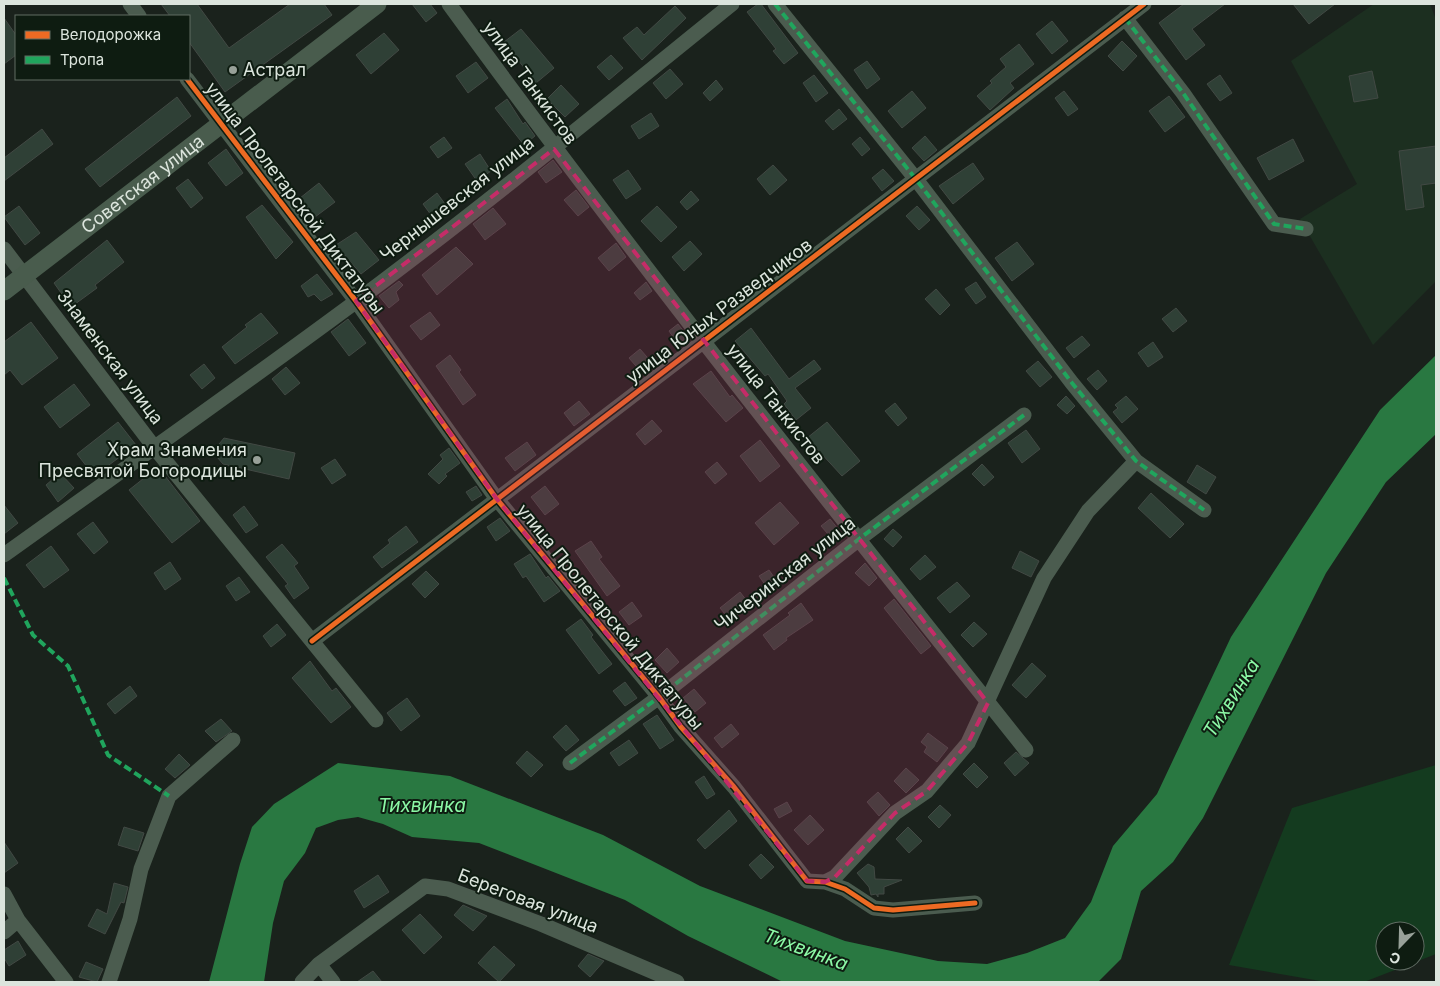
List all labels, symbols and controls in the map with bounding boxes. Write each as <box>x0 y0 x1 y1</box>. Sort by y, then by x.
legend <box>15 15 190 80</box>
street label: улица Танкистов <box>479 17 582 148</box>
text: Велодорожка <box>60 25 161 44</box>
text: Тропа <box>60 50 104 69</box>
place label: Астрал <box>243 59 306 80</box>
marker: Астрал <box>227 64 239 76</box>
street label: улица Пролетарской Диктатуры <box>201 78 389 318</box>
street label: Советская улица <box>77 130 208 238</box>
street label: Чернышевская улица <box>375 132 538 265</box>
street label: улица Юных Разведчиков <box>622 234 816 387</box>
street label: Знаменская улица <box>53 285 168 428</box>
street label: улица Танкистов <box>723 339 830 468</box>
place label: Храм Знамения Пресвятой Богородицы <box>39 439 247 481</box>
marker: Храм Знамения Пресвятой Богородицы <box>251 454 263 466</box>
street label: улица Пролетарской Диктатуры <box>513 499 708 734</box>
street label: Чичеринская улица <box>710 512 859 635</box>
water label: Тихвинка <box>1198 655 1265 742</box>
water label: Тихвинка <box>378 794 466 817</box>
street label: Береговая улица <box>455 864 601 937</box>
north arrow <box>1375 921 1425 971</box>
water label: Тихвинка <box>761 924 851 975</box>
text: С <box>1387 949 1403 968</box>

